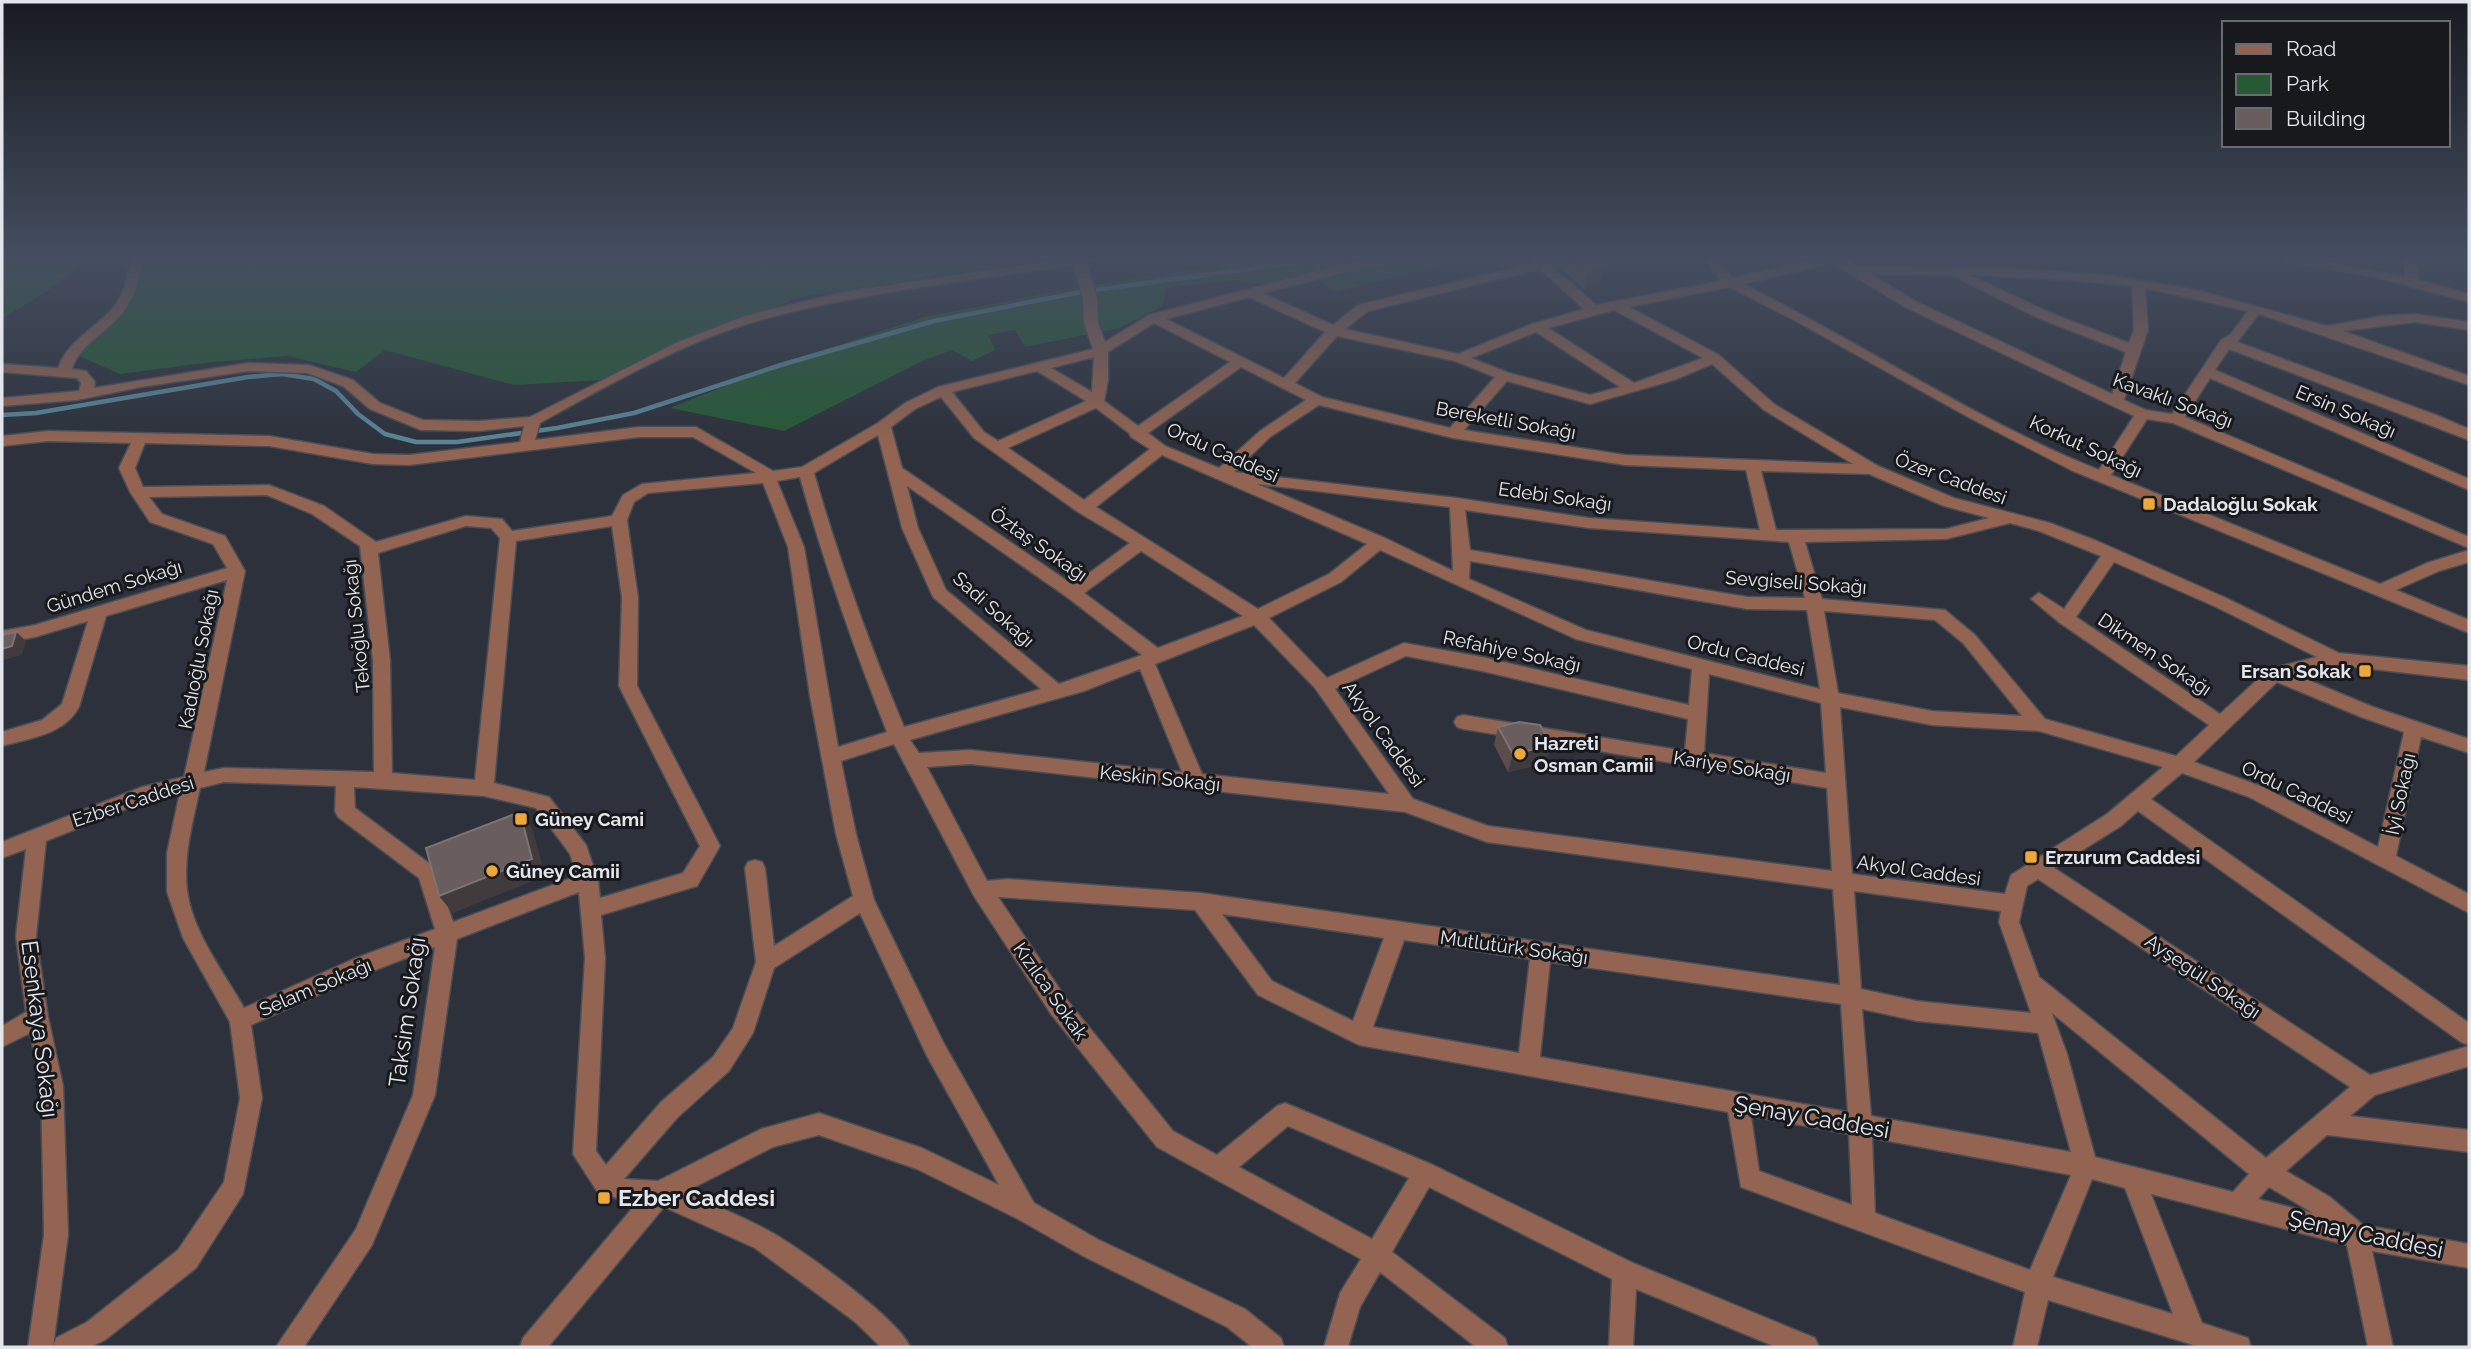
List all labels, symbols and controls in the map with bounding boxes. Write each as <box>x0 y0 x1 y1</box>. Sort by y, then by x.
legend <box>2222 21 2450 147</box>
text: Road <box>2286 36 2336 61</box>
text: Park <box>2286 71 2329 96</box>
text: Building <box>2286 106 2366 131</box>
street label: Kavaklı Sokağı <box>2110 368 2236 432</box>
street label: Ersin Sokağı <box>2293 380 2399 442</box>
street label: Bereketli Sokağı <box>1434 397 1578 443</box>
street label: Korkut Sokağı <box>2026 410 2146 482</box>
street label: Ordu Caddesi <box>1164 418 1282 486</box>
street label: Özer Caddesi <box>1892 448 2010 508</box>
street label: Edebi Sokağı <box>1497 477 1613 515</box>
place label: Dadaloğlu Sokak <box>2163 493 2318 515</box>
marker: Dadaloğlu Sokak <box>2141 496 2157 512</box>
street label: Öztaş Sokağı <box>986 502 1092 586</box>
street label: Gündem Sokağı <box>44 555 184 617</box>
street label: Tekoğlu Sokağı <box>338 558 374 694</box>
street label: Sevgiseli Sokağı <box>1725 566 1867 598</box>
street label: Sadi Sokağı <box>949 567 1039 651</box>
street label: Kadıoğlu Sokağı <box>174 587 222 731</box>
street label: Dikmen Sokağı <box>2094 608 2216 700</box>
street label: Refahiye Sokağı <box>1441 626 1583 676</box>
street label: Ordu Caddesi <box>1685 630 1807 680</box>
place label: Ersan Sokak <box>2241 660 2351 682</box>
marker: Ersan Sokak <box>2357 663 2373 679</box>
street label: Akyol Caddesi <box>1338 677 1430 791</box>
place label: Hazreti Osman Camii <box>1534 732 1654 776</box>
marker: Hazreti Osman Camii <box>1512 746 1528 762</box>
street label: Kariye Sokağı <box>1672 746 1792 786</box>
street label: İyi Sokağı <box>2381 751 2419 837</box>
street label: Ordu Caddesi <box>2238 756 2356 828</box>
street label: Keskin Sokağı <box>1099 761 1221 795</box>
street label: Ezber Caddesi <box>70 771 196 831</box>
place label: Güney Cami <box>535 808 644 830</box>
marker: Güney Cami <box>513 811 529 827</box>
place label: Erzurum Caddesi <box>2045 846 2200 868</box>
marker: Erzurum Caddesi <box>2023 849 2039 865</box>
street label: Akyol Caddesi <box>1856 850 1982 890</box>
place label: Güney Camii <box>506 860 620 882</box>
marker: Güney Camii <box>484 863 500 879</box>
street label: Mutlutürk Sokağı <box>1439 926 1589 968</box>
street label: Ayşegül Sokağı <box>2141 929 2265 1023</box>
street label: Taksim Sokağı <box>383 935 430 1089</box>
street label: Kızılca Sokak <box>1009 938 1093 1044</box>
street label: Esenkaya Sokağı <box>16 939 65 1119</box>
street label: Selam Sokağı <box>256 954 374 1020</box>
street label: Şenay Caddesi <box>1732 1090 1892 1143</box>
place label: Ezber Caddesi <box>618 1184 775 1211</box>
marker: Ezber Caddesi <box>596 1190 612 1206</box>
street label: Şenay Caddesi <box>2286 1204 2446 1263</box>

